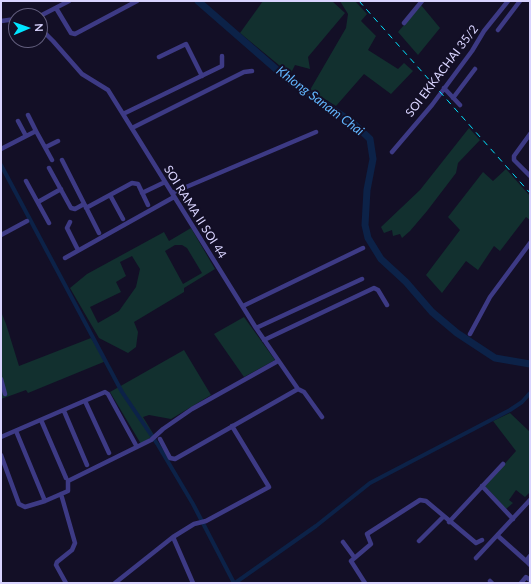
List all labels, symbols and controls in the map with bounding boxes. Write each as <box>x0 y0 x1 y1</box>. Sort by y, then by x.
north arrow <box>8 8 48 48</box>
street label: SOI EKKACHAI 35/2 <box>403 22 481 120</box>
text: N <box>33 23 46 32</box>
water label: Khlong Sanam Chai <box>273 63 367 139</box>
street label: SOI RAMA II SOI 44 <box>161 163 229 261</box>

